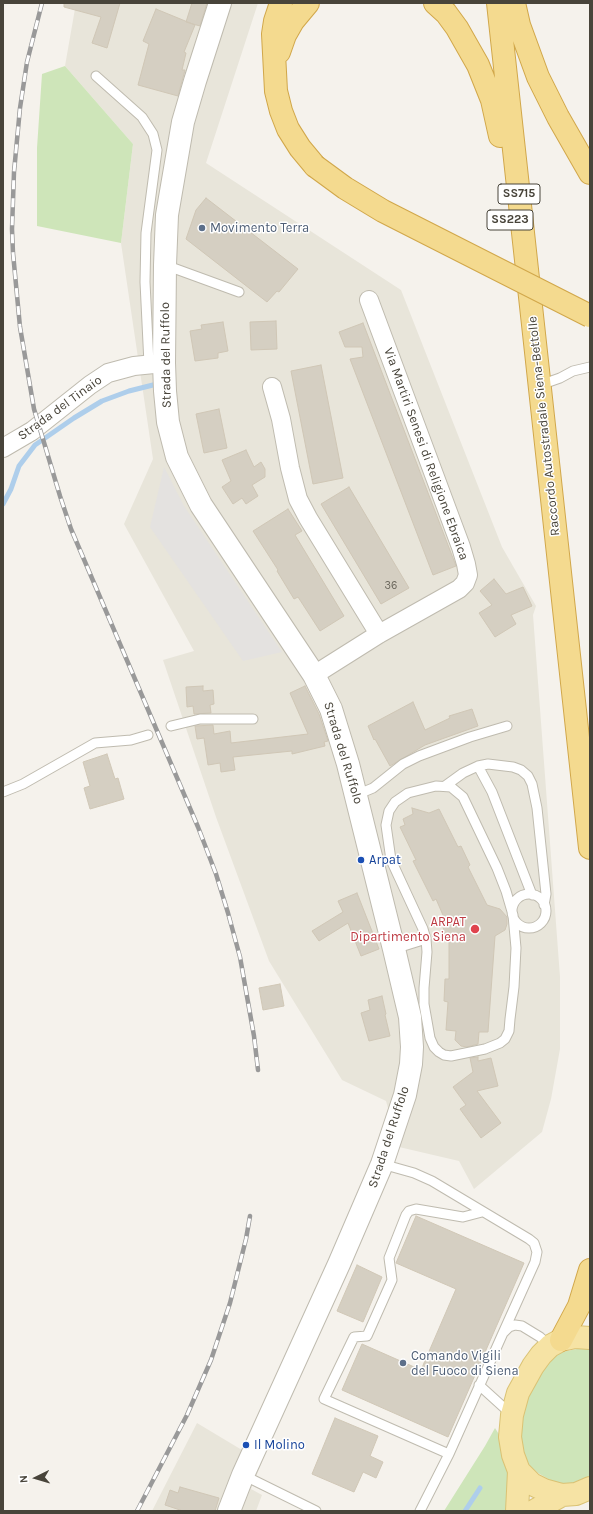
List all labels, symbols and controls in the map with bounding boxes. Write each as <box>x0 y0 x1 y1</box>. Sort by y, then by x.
road number: SS715 <box>498 184 540 204</box>
road number: SS223 <box>487 210 533 230</box>
place label: Movimento Terra <box>210 220 309 236</box>
marker: Movimento Terra <box>197 223 207 233</box>
street label: Strada del Ruffolo <box>157 302 175 408</box>
street label: Raccordo Autostradale Siena-Bettolle <box>525 315 563 537</box>
street label: Via Martiri Senesi di Religione Ebraica <box>380 346 472 562</box>
street label: Strada del Tinaio <box>15 372 105 444</box>
house number: 36 <box>385 579 397 593</box>
street label: Strada del Ruffolo <box>320 700 366 806</box>
place label: Arpat <box>369 852 401 868</box>
marker: Arpat <box>356 855 366 865</box>
place label: ARPAT Dipartimento Siena <box>350 914 466 945</box>
marker: ARPAT Dipartimento Siena <box>469 923 481 935</box>
street label: Strada del Ruffolo <box>365 1084 413 1190</box>
place label: Comando Vigili del Fuoco di Siena <box>411 1348 519 1379</box>
marker: Comando Vigili del Fuoco di Siena <box>398 1358 408 1368</box>
place label: Il Molino <box>254 1437 305 1453</box>
marker: Il Molino <box>241 1440 251 1450</box>
north arrow <box>16 1458 56 1498</box>
text: N <box>17 1475 30 1484</box>

